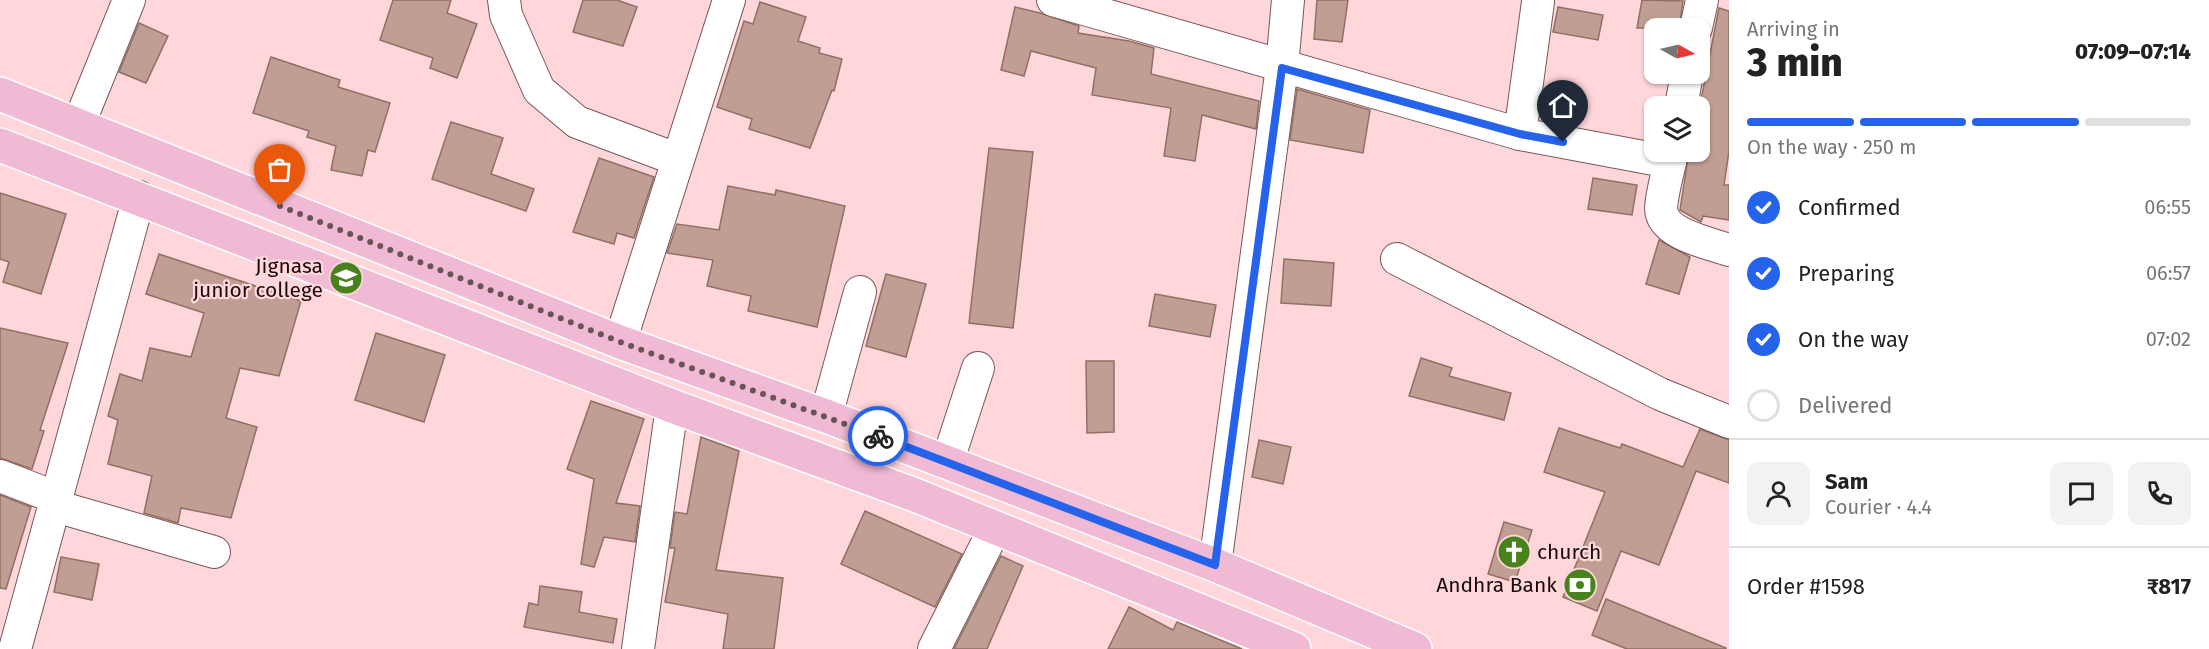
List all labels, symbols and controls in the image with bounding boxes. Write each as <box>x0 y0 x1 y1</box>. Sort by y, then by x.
text: Arriving in <box>1747 17 1840 41</box>
north arrow <box>1644 18 1710 84</box>
map controls <box>1644 18 1710 162</box>
text: 07:09–07:14 <box>2075 38 2191 65</box>
text: 3 min <box>1747 40 1843 86</box>
pin <box>1537 80 1588 142</box>
icon: home <box>1546 89 1579 122</box>
button: layers <box>1644 96 1710 162</box>
text: On the way · 250 m <box>1747 135 1916 159</box>
pin <box>254 144 305 206</box>
icon: bag <box>263 153 296 186</box>
icon: check <box>1747 191 1780 224</box>
text: Confirmed <box>1798 194 1901 221</box>
text: 06:55 <box>2144 195 2191 219</box>
place label: Jignasa junior college <box>192 253 323 303</box>
icon: check <box>1747 257 1780 290</box>
school or university icon: Jignasa junior college <box>328 260 364 296</box>
text: Preparing <box>1798 260 1894 287</box>
text: 06:57 <box>2146 261 2191 285</box>
icon: check <box>1747 323 1780 356</box>
text: On the way <box>1798 326 1909 353</box>
text: 07:02 <box>2146 327 2191 351</box>
text: Delivered <box>1798 392 1893 419</box>
courier <box>848 406 908 466</box>
icon: bike <box>862 420 895 453</box>
button: person <box>1747 462 1810 525</box>
button: chat <box>2050 462 2113 525</box>
button: phone <box>2128 462 2191 525</box>
text: Sam <box>1825 468 1868 495</box>
text: Courier · 4.4 <box>1825 495 1932 519</box>
church icon: church <box>1496 534 1532 570</box>
place label: church <box>1537 539 1601 565</box>
bank icon: Andhra Bank <box>1562 567 1598 603</box>
place label: Andhra Bank <box>1436 572 1557 598</box>
text: Order #1598 <box>1747 573 1865 600</box>
text: ₹817 <box>2147 573 2191 600</box>

